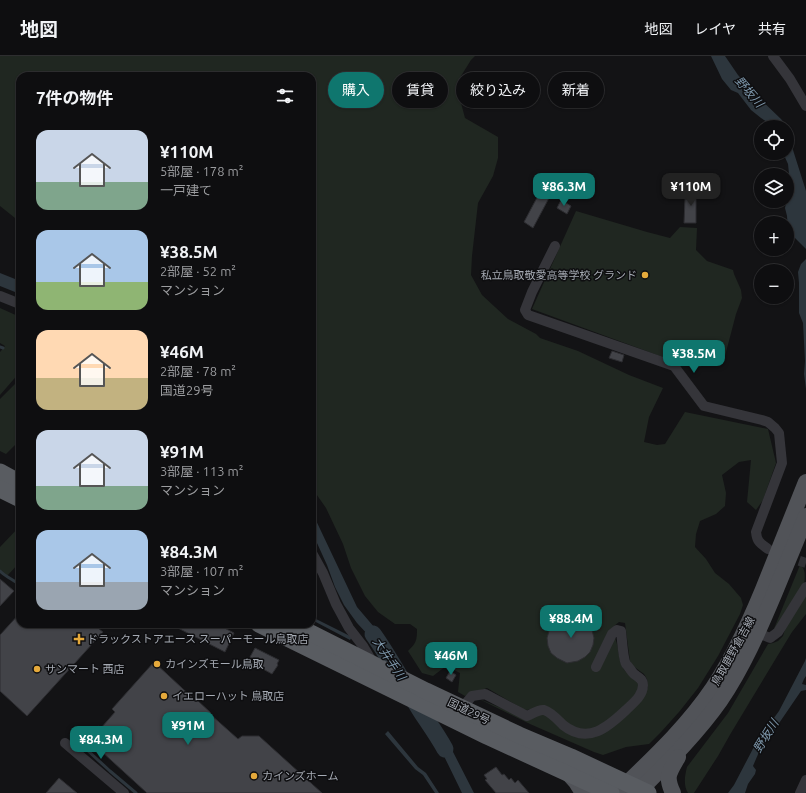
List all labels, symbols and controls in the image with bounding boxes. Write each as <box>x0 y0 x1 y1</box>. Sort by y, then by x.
text: 地図 <box>20 18 58 40</box>
text: 地図 <box>644 21 672 37</box>
text: レイヤ <box>694 21 736 37</box>
text: 共有 <box>758 21 786 37</box>
chip: 購入 <box>328 72 384 108</box>
chip: 賃貸 <box>392 72 448 108</box>
chip: 絞り込み <box>456 72 540 108</box>
chip: 新着 <box>548 72 604 108</box>
water label: 野坂川 <box>733 74 767 111</box>
icon: filters <box>274 85 296 107</box>
text: 7件の物件 <box>36 88 114 107</box>
map controls <box>754 120 794 304</box>
button: locate <box>754 120 794 160</box>
text: ¥110M <box>160 142 213 161</box>
icon: home <box>68 146 116 194</box>
text: 5部屋 · 178 m² <box>160 164 243 178</box>
button: layers <box>754 168 794 208</box>
pin: ¥86.3M <box>531 173 597 207</box>
pin: ¥110M <box>663 173 719 207</box>
text: ¥86.3M <box>542 179 586 193</box>
text: ¥110M <box>671 179 711 193</box>
text: 一戸建て <box>160 183 212 197</box>
button: + <box>754 216 794 256</box>
text: ¥38.5M <box>160 242 218 261</box>
icon: home <box>68 246 116 294</box>
text: 2部屋 · 52 m² <box>160 264 236 278</box>
button: − <box>754 264 794 304</box>
place label: 私立鳥取敬愛高等学校 グランド <box>480 269 637 281</box>
marker: 私立鳥取敬愛高等学校 グランド <box>640 270 650 280</box>
text: マンション <box>160 283 225 297</box>
pin: ¥38.5M <box>661 340 727 374</box>
text: ¥46M <box>160 342 204 361</box>
icon: home <box>68 346 116 394</box>
text: ¥38.5M <box>672 346 716 360</box>
text: 2部屋 · 78 m² <box>160 364 236 378</box>
text: 国道29号 <box>160 383 214 397</box>
text: ¥91M <box>160 442 204 461</box>
icon: home <box>68 446 116 494</box>
text: 3部屋 · 113 m² <box>160 464 243 478</box>
text: マンション <box>160 483 225 497</box>
text: ¥84.3M <box>160 542 218 561</box>
icon: home <box>68 546 116 594</box>
text: 3部屋 · 107 m² <box>160 564 243 578</box>
text: マンション <box>160 583 225 597</box>
pin: ¥88.4M <box>538 605 604 639</box>
text: ¥88.4M <box>549 611 593 625</box>
street label: 鳥取鹿野倉吉線 <box>709 614 757 688</box>
place label: ドラックストアエース スーパーモール鳥取店 <box>87 633 309 645</box>
marker: ドラックストアエース スーパーモール鳥取店 <box>74 634 84 644</box>
water label: 大井手川 <box>371 635 409 684</box>
pin: ¥46M <box>427 642 475 676</box>
text: ¥46M <box>434 648 468 662</box>
place label: カインズモール鳥取 <box>165 658 264 670</box>
marker: カインズモール鳥取 <box>152 659 162 669</box>
place label: サンマート 西店 <box>45 663 125 675</box>
marker: サンマート 西店 <box>32 664 42 674</box>
place label: イエローハット 鳥取店 <box>172 690 284 702</box>
marker: イエローハット 鳥取店 <box>159 691 169 701</box>
street label: 国道29号 <box>446 696 492 726</box>
pin: ¥91M <box>164 712 212 746</box>
water label: 野坂川 <box>751 715 782 754</box>
text: ¥91M <box>171 718 205 732</box>
pin: ¥84.3M <box>68 726 134 760</box>
text: ¥84.3M <box>79 732 123 746</box>
place label: カインズホーム <box>262 770 338 782</box>
marker: カインズホーム <box>249 771 259 781</box>

